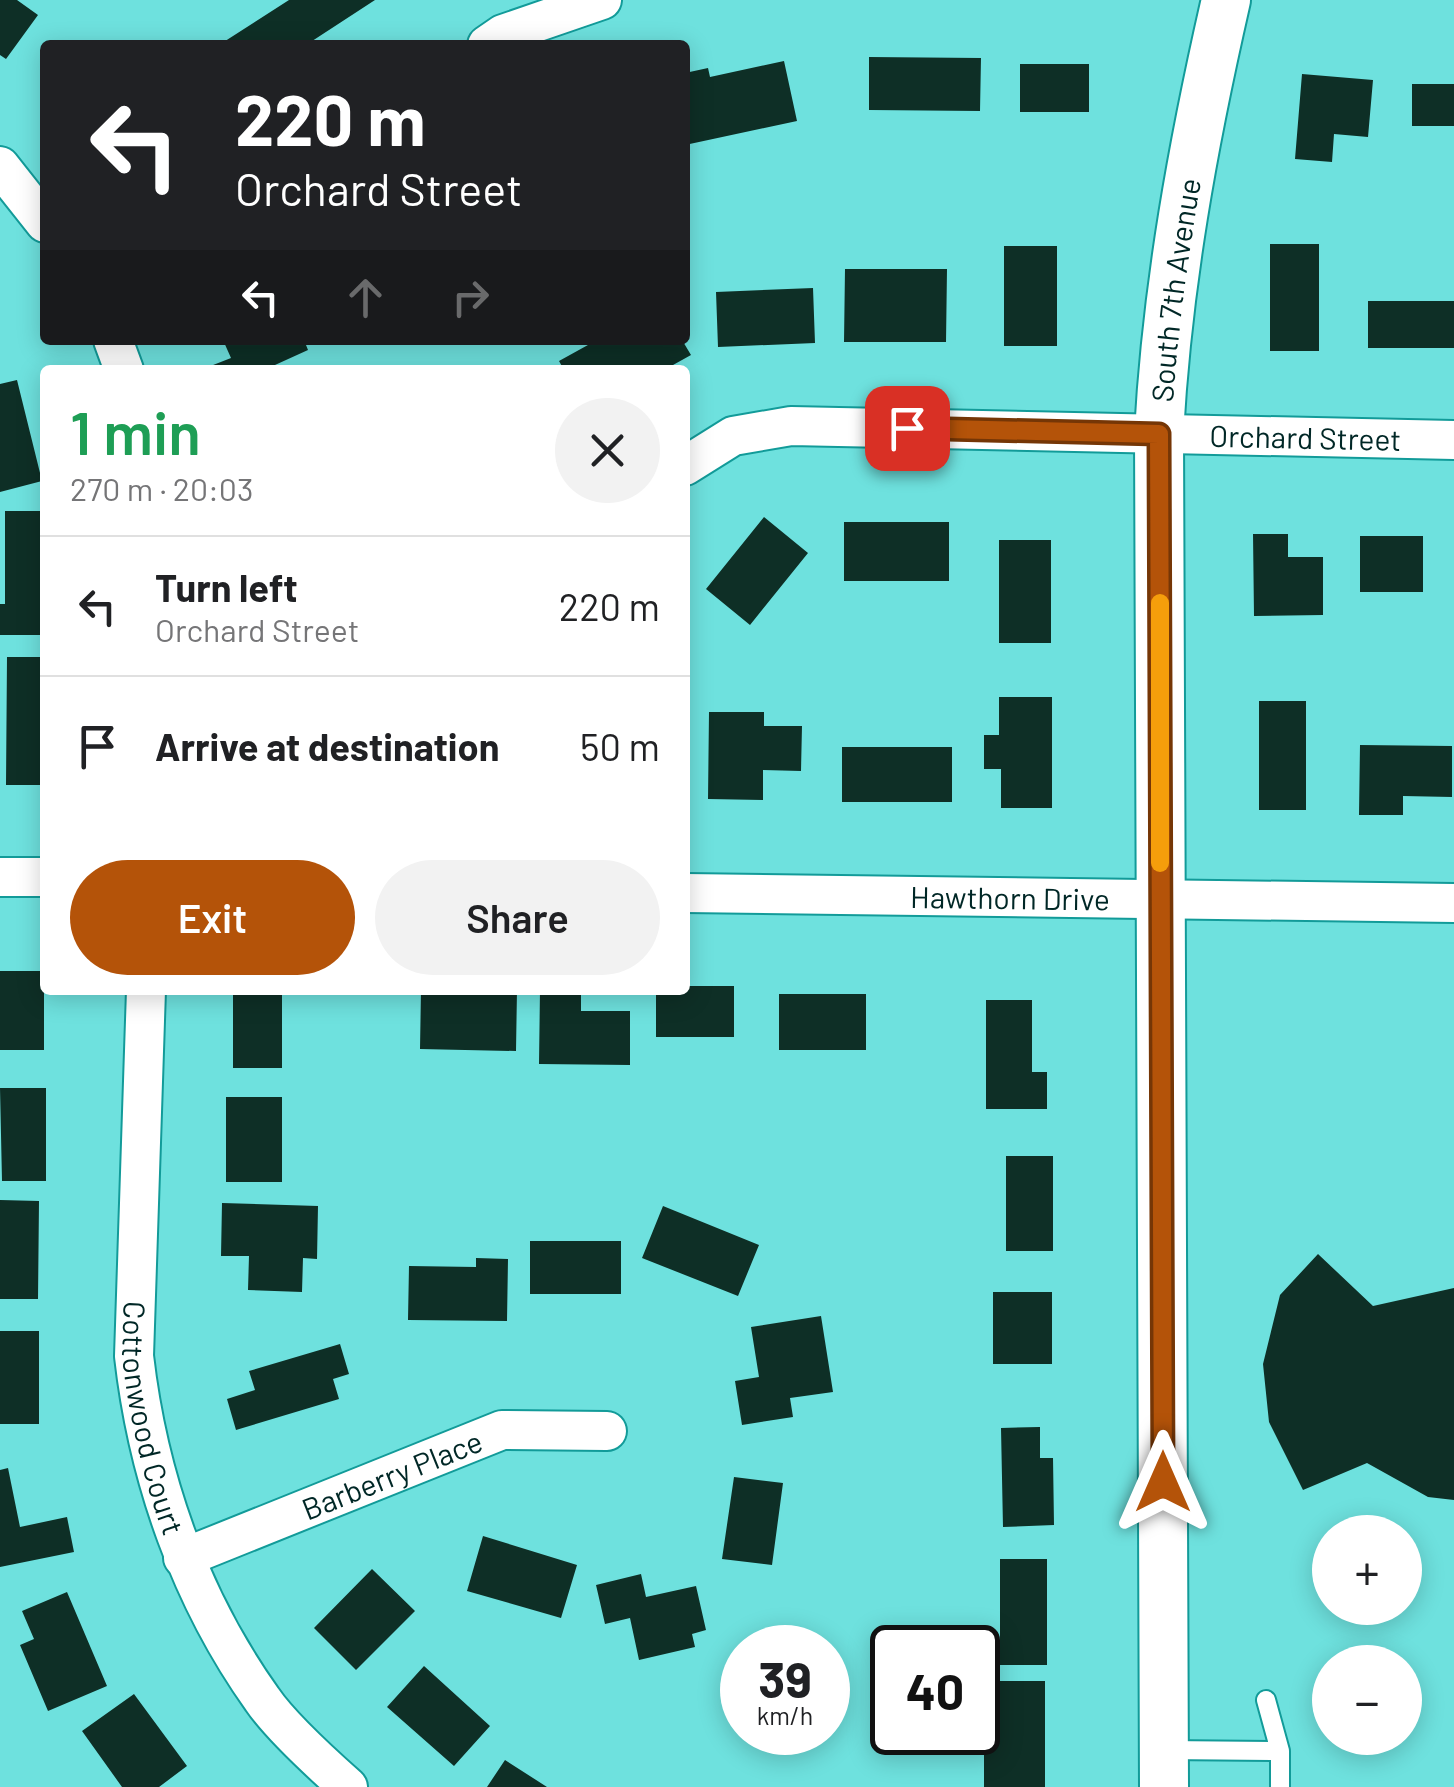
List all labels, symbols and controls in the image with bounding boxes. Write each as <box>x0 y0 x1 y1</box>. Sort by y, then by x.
text: 220 m <box>235 76 426 160</box>
icon: left <box>70 80 200 210</box>
text: Orchard Street <box>235 161 522 215</box>
street label: South 7th Avenue <box>1143 175 1207 403</box>
icon: left <box>233 270 288 325</box>
icon: ahead <box>338 270 393 325</box>
icon: right <box>443 270 498 325</box>
pin <box>865 386 950 471</box>
text: 1 min <box>70 395 201 467</box>
button: close <box>555 398 660 503</box>
icon: arrive <box>880 401 935 456</box>
street label: Orchard Street <box>1209 417 1402 457</box>
text: 270 m · 20:03 <box>70 469 253 507</box>
text: Turn left <box>155 564 298 610</box>
icon: left <box>70 579 125 634</box>
text: 220 m <box>559 583 660 629</box>
text: Orchard Street <box>155 610 359 648</box>
icon: arrive <box>70 719 125 774</box>
text: Arrive at destination <box>155 723 500 769</box>
text: 50 m <box>580 723 660 769</box>
button: Exit <box>70 860 355 975</box>
button: Share <box>375 860 660 975</box>
street label: Hawthorn Drive <box>910 878 1110 917</box>
street label: Cottonwood Court <box>116 1301 192 1539</box>
street label: Barberry Place <box>296 1422 487 1527</box>
position arrow <box>1111 1430 1215 1534</box>
map controls <box>1312 1515 1422 1755</box>
button: + <box>1312 1515 1422 1625</box>
speed limit sign: 40 <box>870 1625 1000 1755</box>
button: − <box>1312 1645 1422 1755</box>
text: 39 <box>758 1648 812 1708</box>
text: km/h <box>757 1700 813 1730</box>

